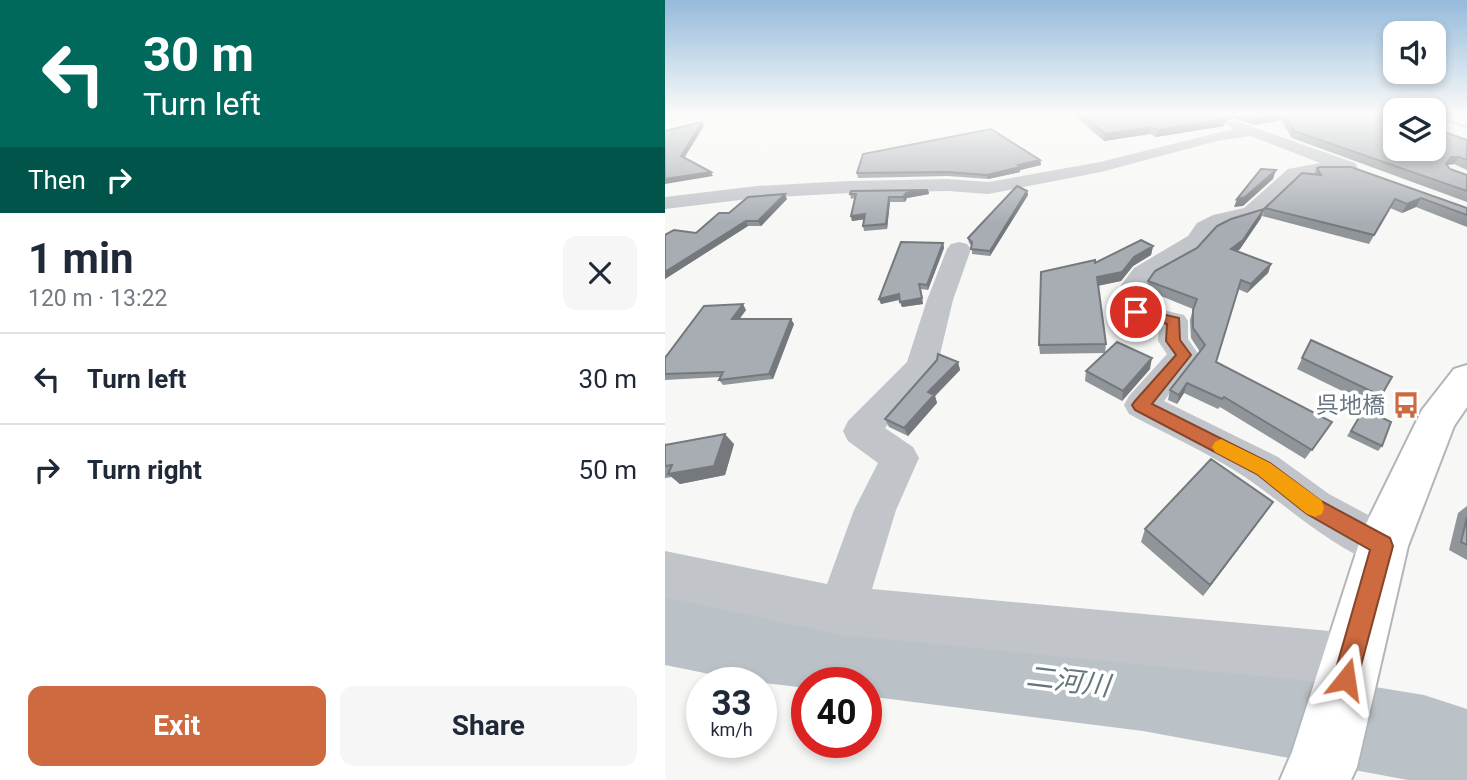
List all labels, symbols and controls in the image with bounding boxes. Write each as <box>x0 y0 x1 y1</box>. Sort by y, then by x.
map controls <box>1383 21 1446 161</box>
button: sound <box>1383 21 1446 84</box>
text: 30 m <box>143 26 254 83</box>
icon: left <box>28 28 119 119</box>
text: Turn left <box>143 85 261 123</box>
button: layers <box>1383 98 1446 161</box>
icon: right <box>100 161 138 199</box>
text: Then <box>28 165 86 195</box>
text: 1 min <box>28 234 134 283</box>
button: close <box>563 236 637 310</box>
pin <box>1106 282 1166 342</box>
text: 120 m · 13:22 <box>28 285 167 312</box>
icon: arrive <box>1117 293 1155 331</box>
icon: left <box>28 360 66 398</box>
text: Turn left <box>87 364 186 394</box>
text: 30 m <box>579 364 637 394</box>
bus stop icon: 呉地橋 <box>1391 390 1421 420</box>
place label: 呉地橋 <box>1316 392 1385 419</box>
icon: right <box>28 451 66 489</box>
text: Turn right <box>87 455 202 485</box>
text: 50 m <box>579 455 637 485</box>
position arrow <box>1309 642 1383 716</box>
water label: 二河川 <box>1024 660 1115 703</box>
speed limit sign: 40 <box>791 667 882 758</box>
text: 33 <box>711 683 752 724</box>
button: Exit <box>28 686 326 766</box>
button: Share <box>340 686 637 766</box>
text: km/h <box>710 719 753 740</box>

